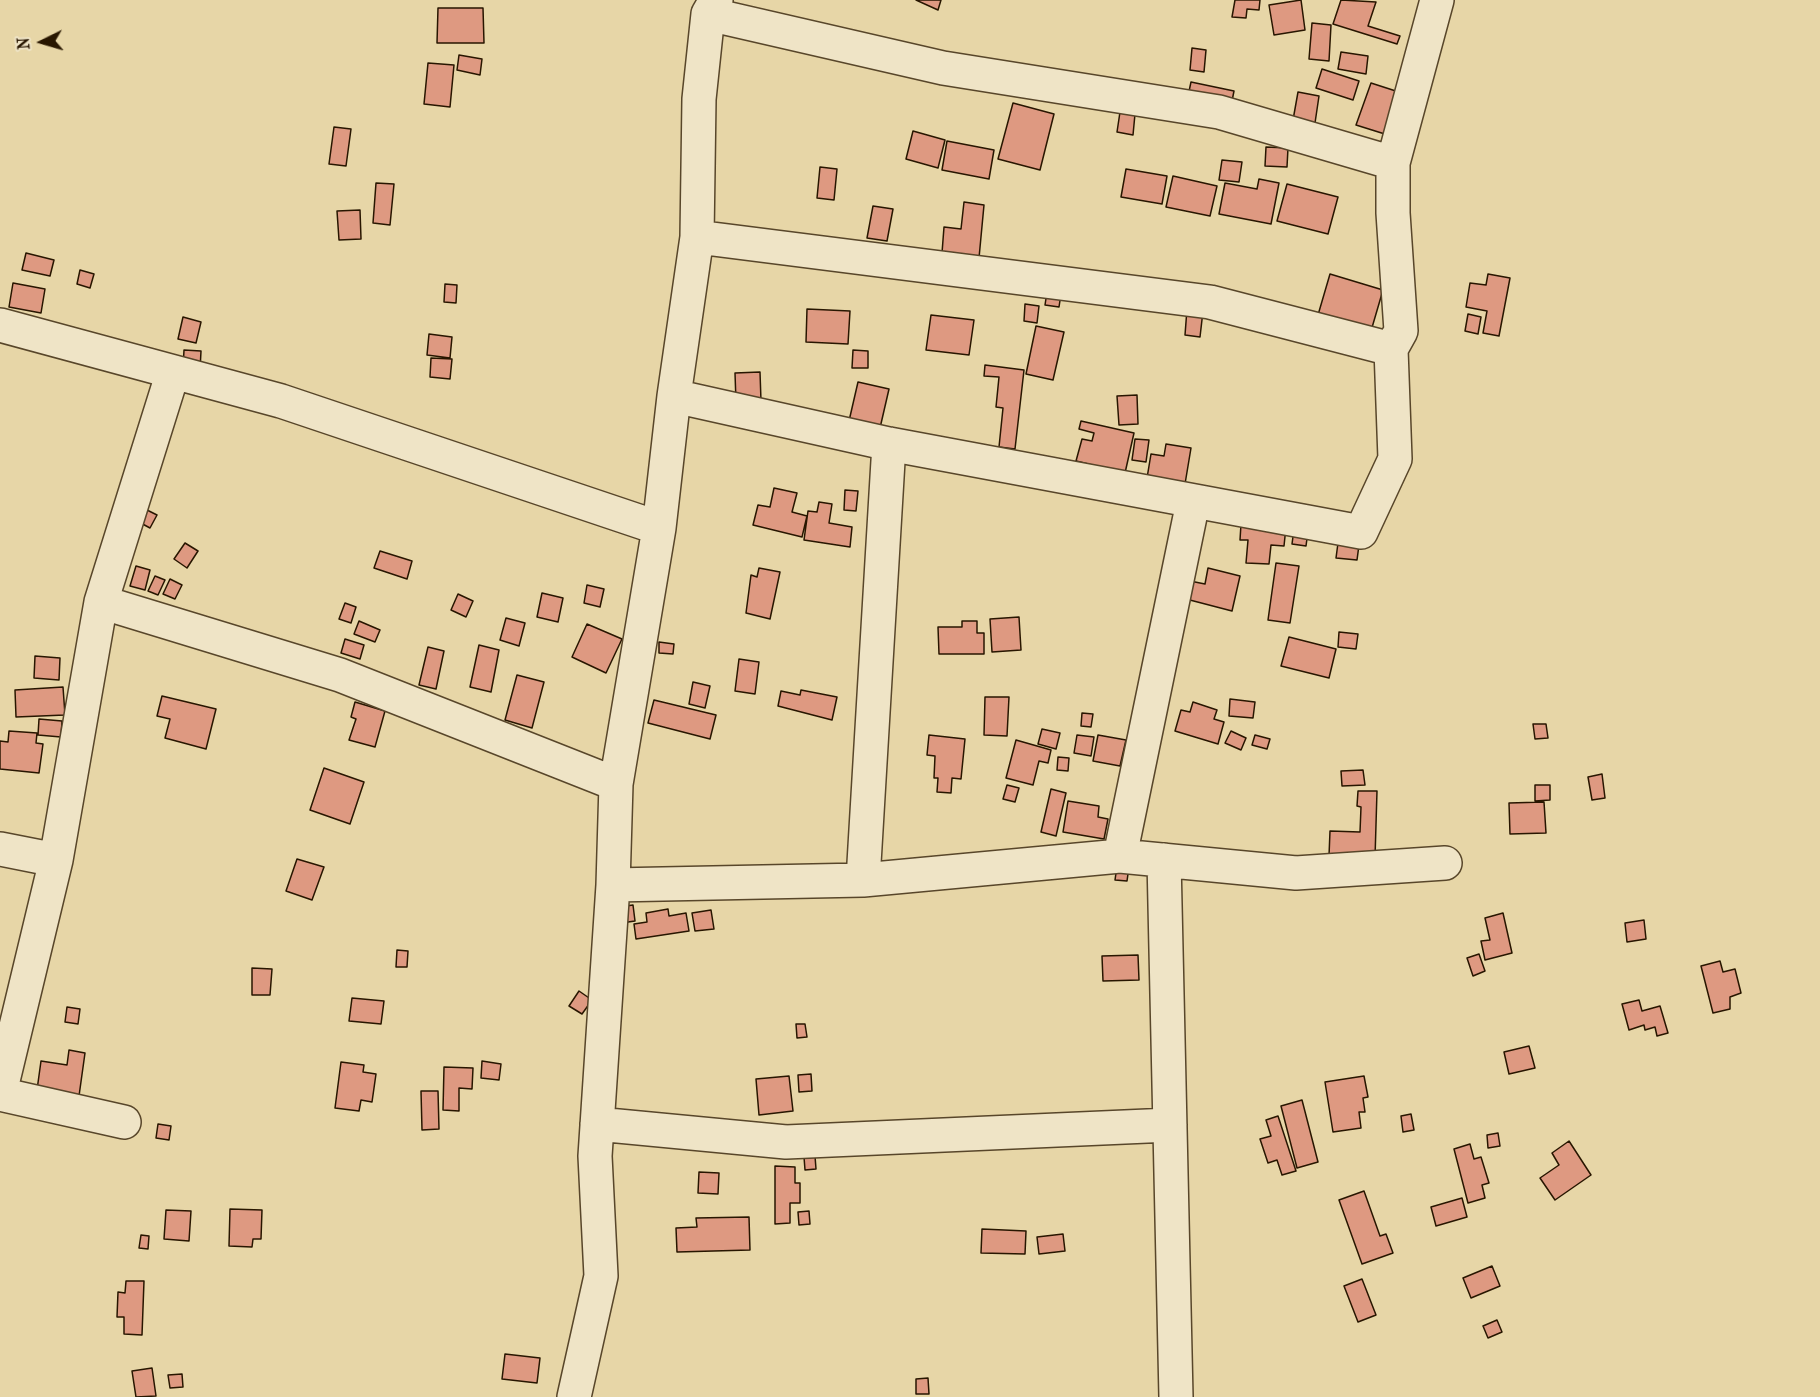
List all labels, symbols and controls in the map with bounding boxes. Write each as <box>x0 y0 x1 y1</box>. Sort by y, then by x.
north arrow <box>12 12 72 72</box>
text: N <box>14 37 34 50</box>

